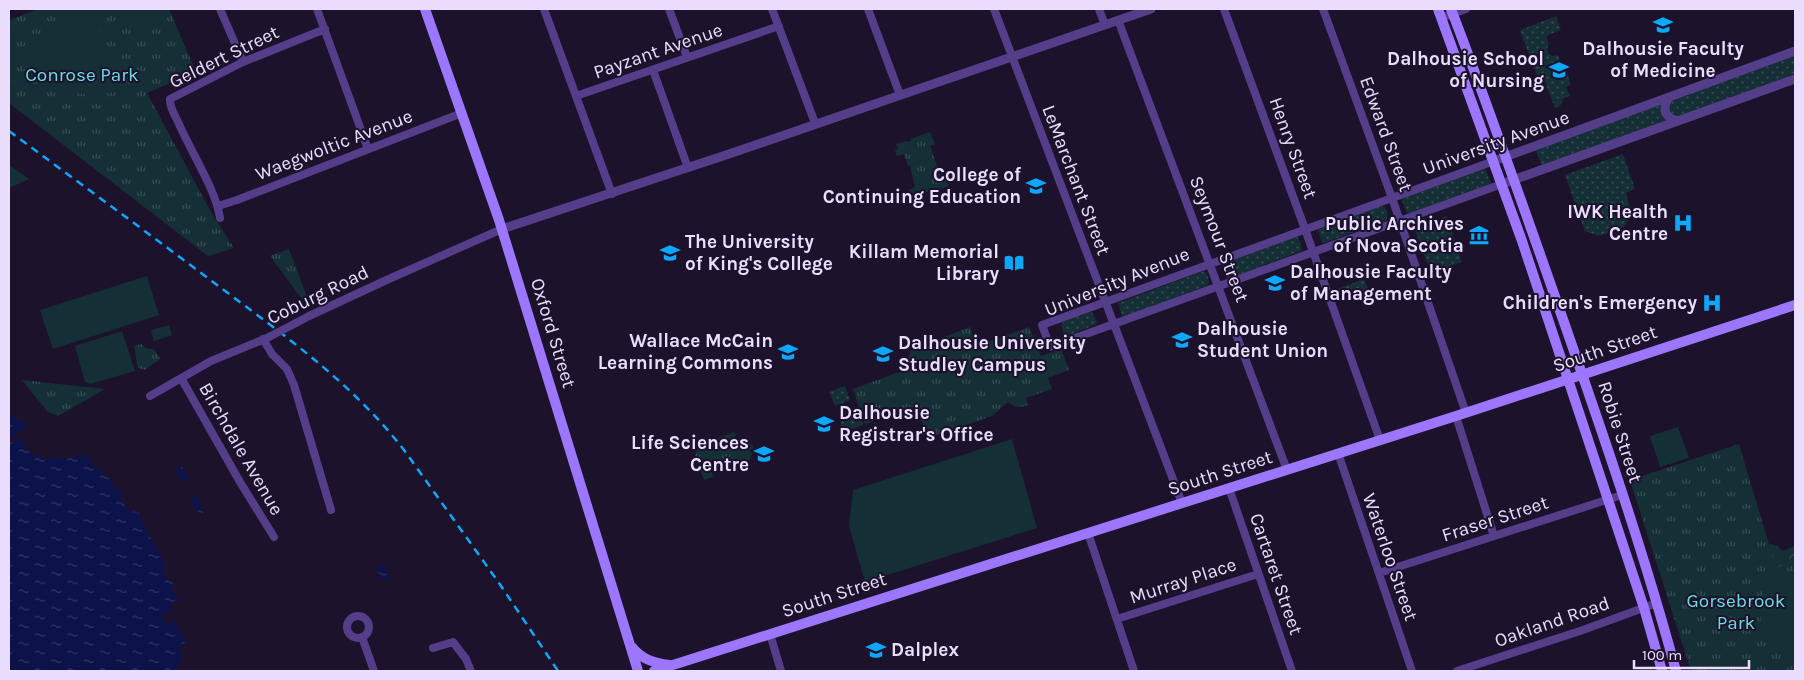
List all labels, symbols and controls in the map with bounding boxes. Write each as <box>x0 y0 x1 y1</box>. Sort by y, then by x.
school or university icon: Dalhousie Faculty of Medicine <box>1652 14 1674 36</box>
street label: Payzant Avenue <box>591 19 725 83</box>
street label: Geldert Street <box>166 21 282 93</box>
place label: Dalhousie Faculty of Medicine <box>1582 38 1744 82</box>
place label: Dalhousie School of Nursing <box>1387 48 1544 92</box>
school or university icon: Dalhousie School of Nursing <box>1548 59 1570 81</box>
park label: Conrose Park <box>25 64 139 86</box>
street label: Edward Street <box>1355 73 1417 195</box>
street label: Henry Street <box>1264 94 1322 202</box>
street label: LeMarchant Street <box>1037 102 1115 258</box>
street label: Waegwoltic Avenue <box>252 105 416 185</box>
street label: University Avenue <box>1420 106 1572 180</box>
place label: College of Continuing Education <box>823 164 1022 208</box>
street label: Seymour Street <box>1185 173 1253 305</box>
school or university icon: College of Continuing Education <box>1025 175 1047 197</box>
place label: IWK Health Centre <box>1567 201 1668 245</box>
hospital icon: IWK Health Centre <box>1672 212 1694 234</box>
place label: Public Archives of Nova Scotia <box>1325 213 1464 257</box>
museum icon: Public Archives of Nova Scotia <box>1468 224 1490 246</box>
place label: The University of King's College <box>685 231 833 275</box>
place label: Killam Memorial Library <box>849 241 999 285</box>
school or university icon: The University of King's College <box>659 242 681 264</box>
street label: University Avenue <box>1041 243 1193 321</box>
library icon: Killam Memorial Library <box>1003 252 1025 274</box>
street label: Coburg Road <box>264 261 372 329</box>
place label: Dalhousie Faculty of Management <box>1290 261 1452 305</box>
school or university icon: Dalhousie Faculty of Management <box>1264 272 1286 294</box>
street label: Oxford Street <box>526 275 580 391</box>
place label: Children's Emergency <box>1503 292 1697 314</box>
hospital icon: Children's Emergency <box>1701 292 1723 314</box>
place label: Dalhousie Student Union <box>1197 318 1328 362</box>
street label: South Street <box>1550 321 1660 377</box>
school or university icon: Dalhousie Student Union <box>1171 329 1193 351</box>
place label: Wallace McCain Learning Commons <box>598 330 773 374</box>
place label: Dalhousie University Studley Campus <box>898 332 1086 376</box>
school or university icon: Wallace McCain Learning Commons <box>777 341 799 363</box>
school or university icon: Dalhousie University Studley Campus <box>872 343 894 365</box>
street label: Robie Street <box>1593 378 1647 486</box>
street label: Birchdale Avenue <box>194 379 288 519</box>
place label: Dalhousie Registrar's Office <box>839 402 994 446</box>
school or university icon: Dalhousie Registrar's Office <box>813 413 835 435</box>
place label: Life Sciences Centre <box>631 432 749 476</box>
school or university icon: Life Sciences Centre <box>753 443 775 465</box>
street label: South Street <box>1165 446 1275 500</box>
street label: Waterloo Street <box>1358 490 1422 624</box>
street label: Fraser Street <box>1439 491 1551 547</box>
street label: Cartaret Street <box>1245 510 1307 638</box>
street label: Murray Place <box>1127 553 1239 609</box>
street label: South Street <box>779 568 889 622</box>
park label: Gorsebrook Park <box>1687 590 1786 634</box>
street label: Oakland Road <box>1492 592 1612 652</box>
scale bar <box>1634 638 1749 670</box>
school or university icon: Dalplex <box>865 639 887 661</box>
place label: Dalplex <box>891 639 959 661</box>
text: 100 m <box>1642 646 1682 664</box>

